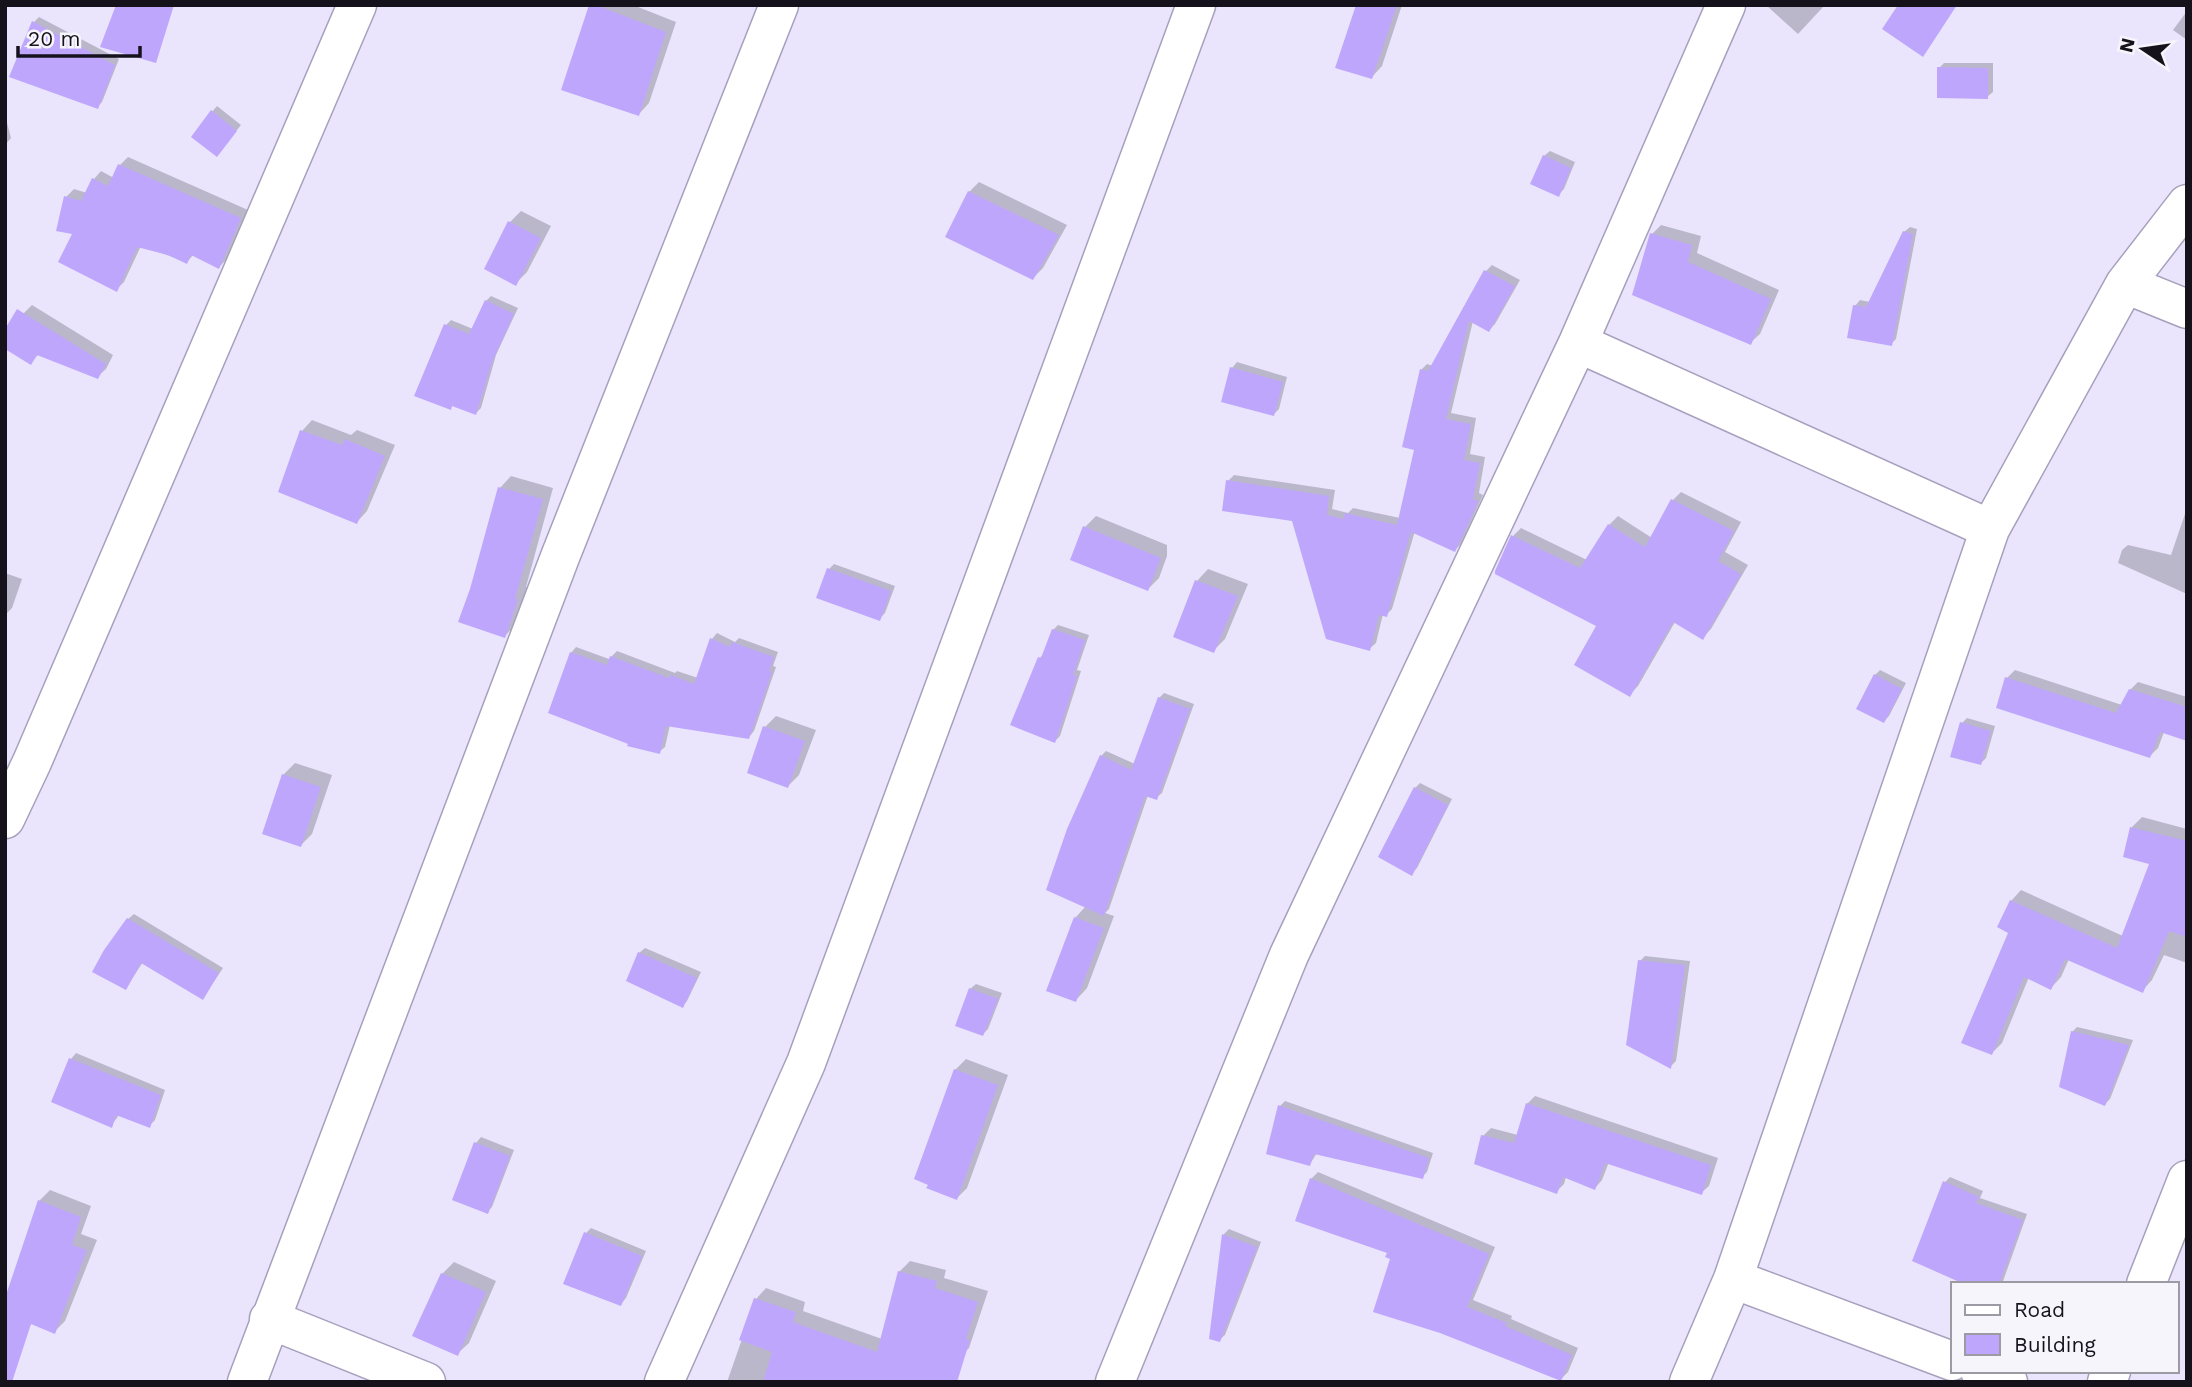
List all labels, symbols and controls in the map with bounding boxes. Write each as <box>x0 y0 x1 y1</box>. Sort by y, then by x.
scale bar <box>18 14 140 58</box>
north arrow <box>2108 14 2178 84</box>
text: 20 m <box>28 26 80 51</box>
text: N <box>2114 36 2140 55</box>
legend <box>1951 1282 2178 1373</box>
text: Road <box>2014 1297 2065 1322</box>
text: Building <box>2014 1332 2096 1357</box>

